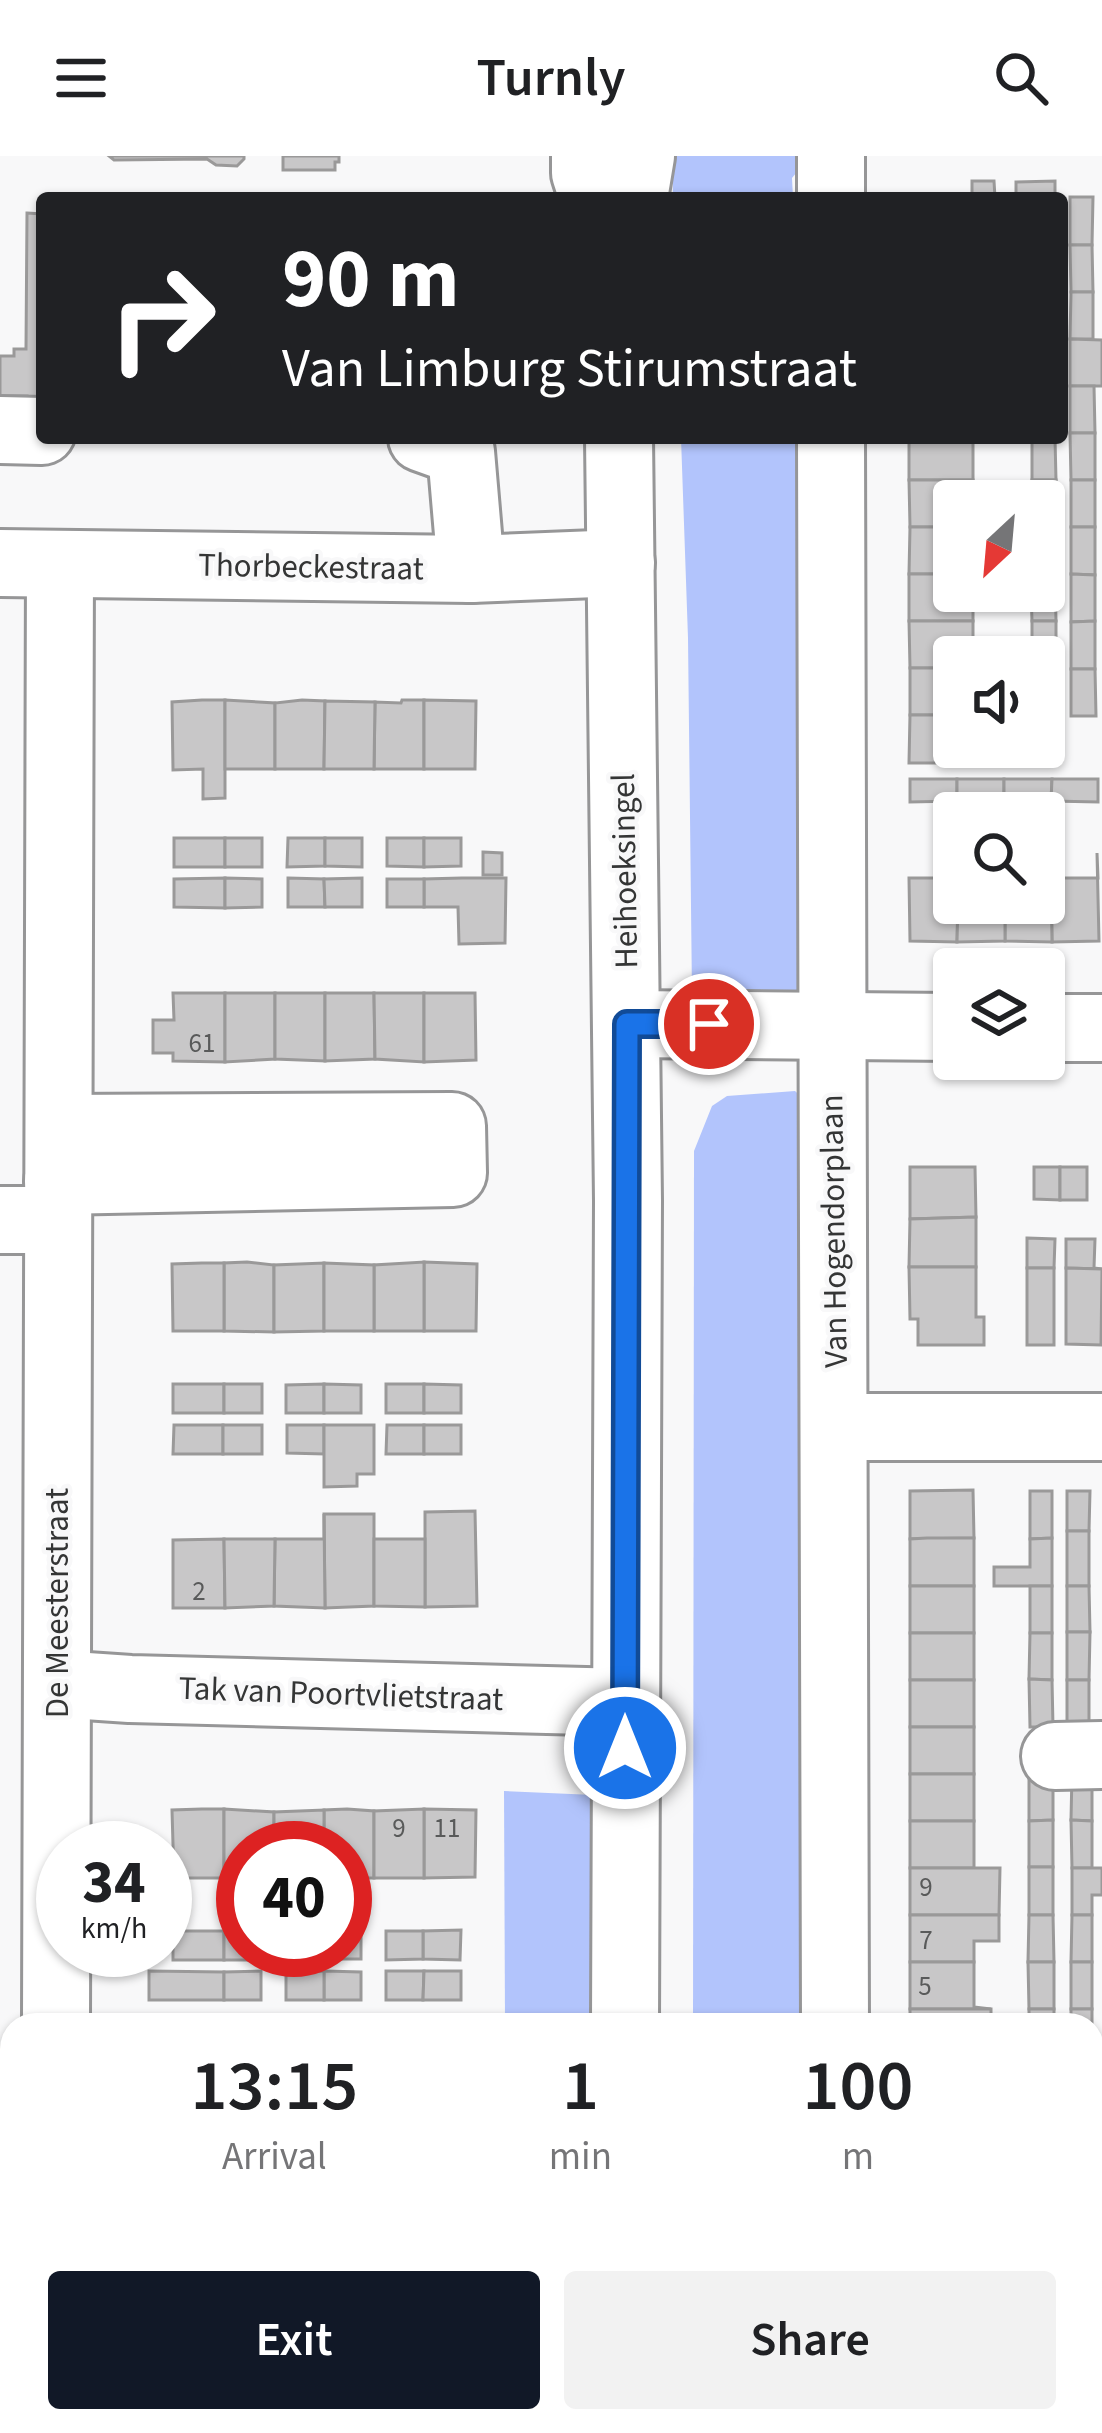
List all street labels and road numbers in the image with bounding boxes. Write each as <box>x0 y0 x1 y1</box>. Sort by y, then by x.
street label: Thorbeckestraat <box>198 542 424 592</box>
street label: Heihoeksingel <box>600 773 650 969</box>
street label: Van Hogendorplaan <box>808 1094 860 1368</box>
street label: De Meesterstraat <box>34 1488 81 1718</box>
street label: Tak van Poortvlietstraat <box>178 1665 504 1723</box>

